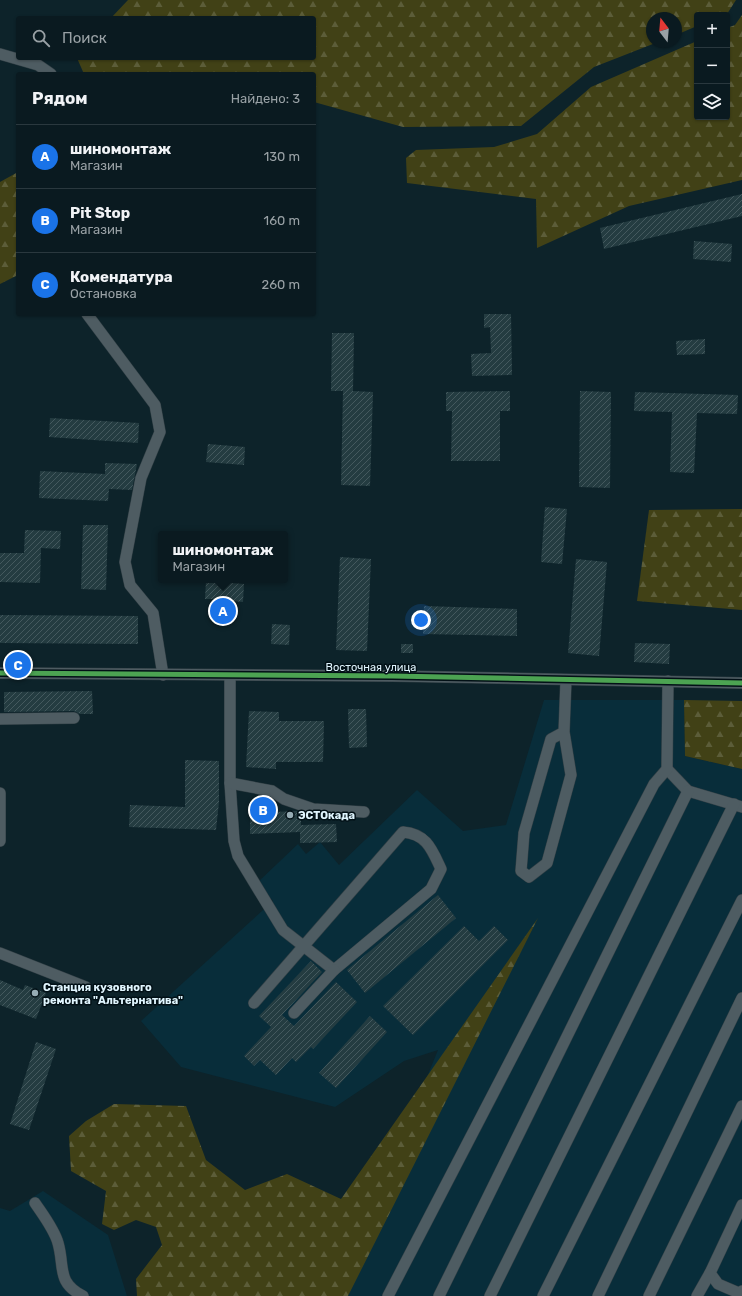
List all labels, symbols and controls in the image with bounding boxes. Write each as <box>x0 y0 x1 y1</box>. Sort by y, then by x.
north arrow <box>646 12 682 48</box>
map controls <box>694 12 730 120</box>
button: + <box>694 12 730 48</box>
search box <box>16 16 316 60</box>
icon: search <box>30 27 52 49</box>
text: Поиск <box>62 29 107 47</box>
button: − <box>694 48 730 84</box>
button: layers <box>694 84 730 120</box>
text: Рядом <box>32 88 88 108</box>
text: Найдено: 3 <box>231 91 300 106</box>
text: шиномонтаж <box>70 140 171 158</box>
text: A <box>40 149 50 164</box>
text: 130 m <box>264 149 300 164</box>
text: Магазин <box>70 158 123 173</box>
text: Pit Stop <box>70 204 130 222</box>
text: B <box>40 213 50 228</box>
text: 160 m <box>264 213 300 228</box>
text: Магазин <box>70 222 123 237</box>
text: Комендатура <box>70 268 173 286</box>
text: C <box>40 277 50 292</box>
text: 260 m <box>262 277 300 292</box>
text: Остановка <box>70 286 137 301</box>
popup <box>158 531 288 583</box>
text: шиномонтаж <box>172 541 274 559</box>
text: Магазин <box>172 559 225 574</box>
pin: A <box>210 596 236 626</box>
your location <box>411 610 431 630</box>
pin: C <box>5 650 31 680</box>
street label: Восточная улица <box>326 661 416 674</box>
pin: B <box>250 795 276 825</box>
place label: ЭСТОкада <box>298 809 355 822</box>
marker: ЭСТОкада <box>285 810 295 820</box>
place label: Станция кузовного ремонта "Альтернатива" <box>43 981 183 1007</box>
marker: Станция кузовного ремонта "Альтернатива" <box>30 988 40 998</box>

